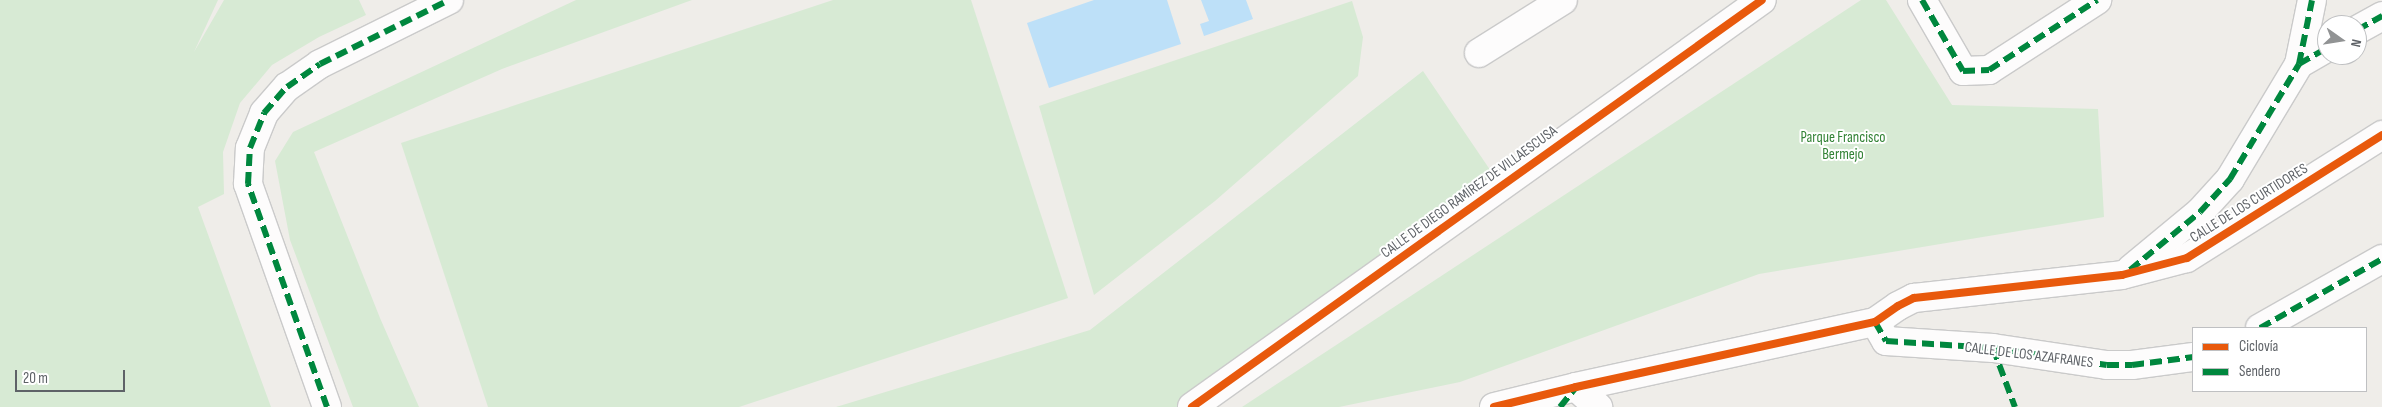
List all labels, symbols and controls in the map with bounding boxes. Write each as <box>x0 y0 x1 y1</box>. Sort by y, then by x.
north arrow <box>2317 15 2367 65</box>
text: N <box>2347 38 2365 49</box>
street label: CALLE DE DIEGO RAMÍREZ DE VILLAESCUSA <box>1377 122 1561 262</box>
park label: Parque Francisco Bermejo <box>1800 128 1886 163</box>
street label: CALLE DE LOS CURTIDORES <box>2187 159 2311 247</box>
legend <box>2192 327 2367 392</box>
text: Ciclovía <box>2239 337 2278 356</box>
street label: CALLE DE LOS AZAFRANES <box>1964 338 2094 372</box>
scale bar <box>18 360 128 392</box>
text: Sendero <box>2239 362 2280 381</box>
text: 20 m <box>23 369 48 388</box>

